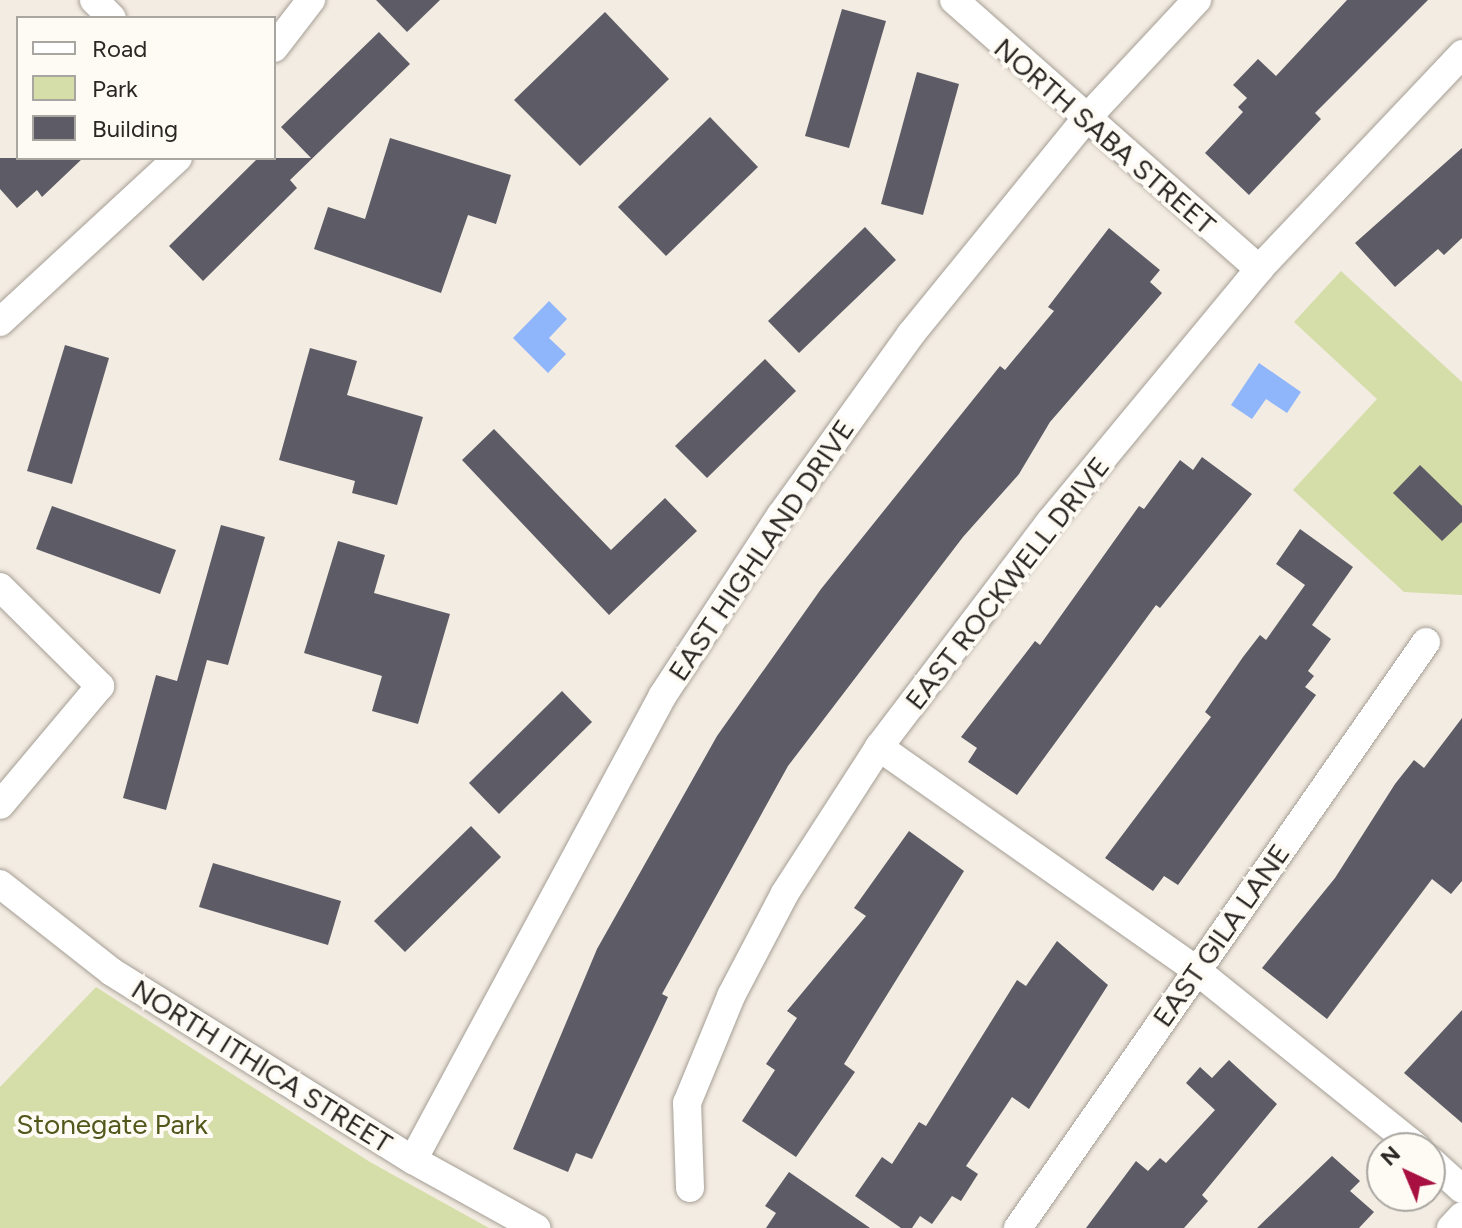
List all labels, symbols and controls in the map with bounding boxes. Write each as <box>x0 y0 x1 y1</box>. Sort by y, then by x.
legend <box>16 16 276 160</box>
street label: NORTH SABA STREET <box>988 31 1222 241</box>
text: Road <box>92 34 147 63</box>
text: Park <box>92 74 138 103</box>
text: Building <box>92 114 178 143</box>
street label: EAST HIGHLAND DRIVE <box>661 413 861 687</box>
street label: EAST ROCKWELL DRIVE <box>898 450 1116 716</box>
street label: EAST GILA LANE <box>1145 837 1297 1033</box>
street label: NORTH ITHICA STREET <box>126 972 398 1160</box>
park label: Stonegate Park <box>16 1107 208 1141</box>
north arrow <box>1366 1132 1446 1212</box>
text: N <box>1375 1140 1406 1171</box>

